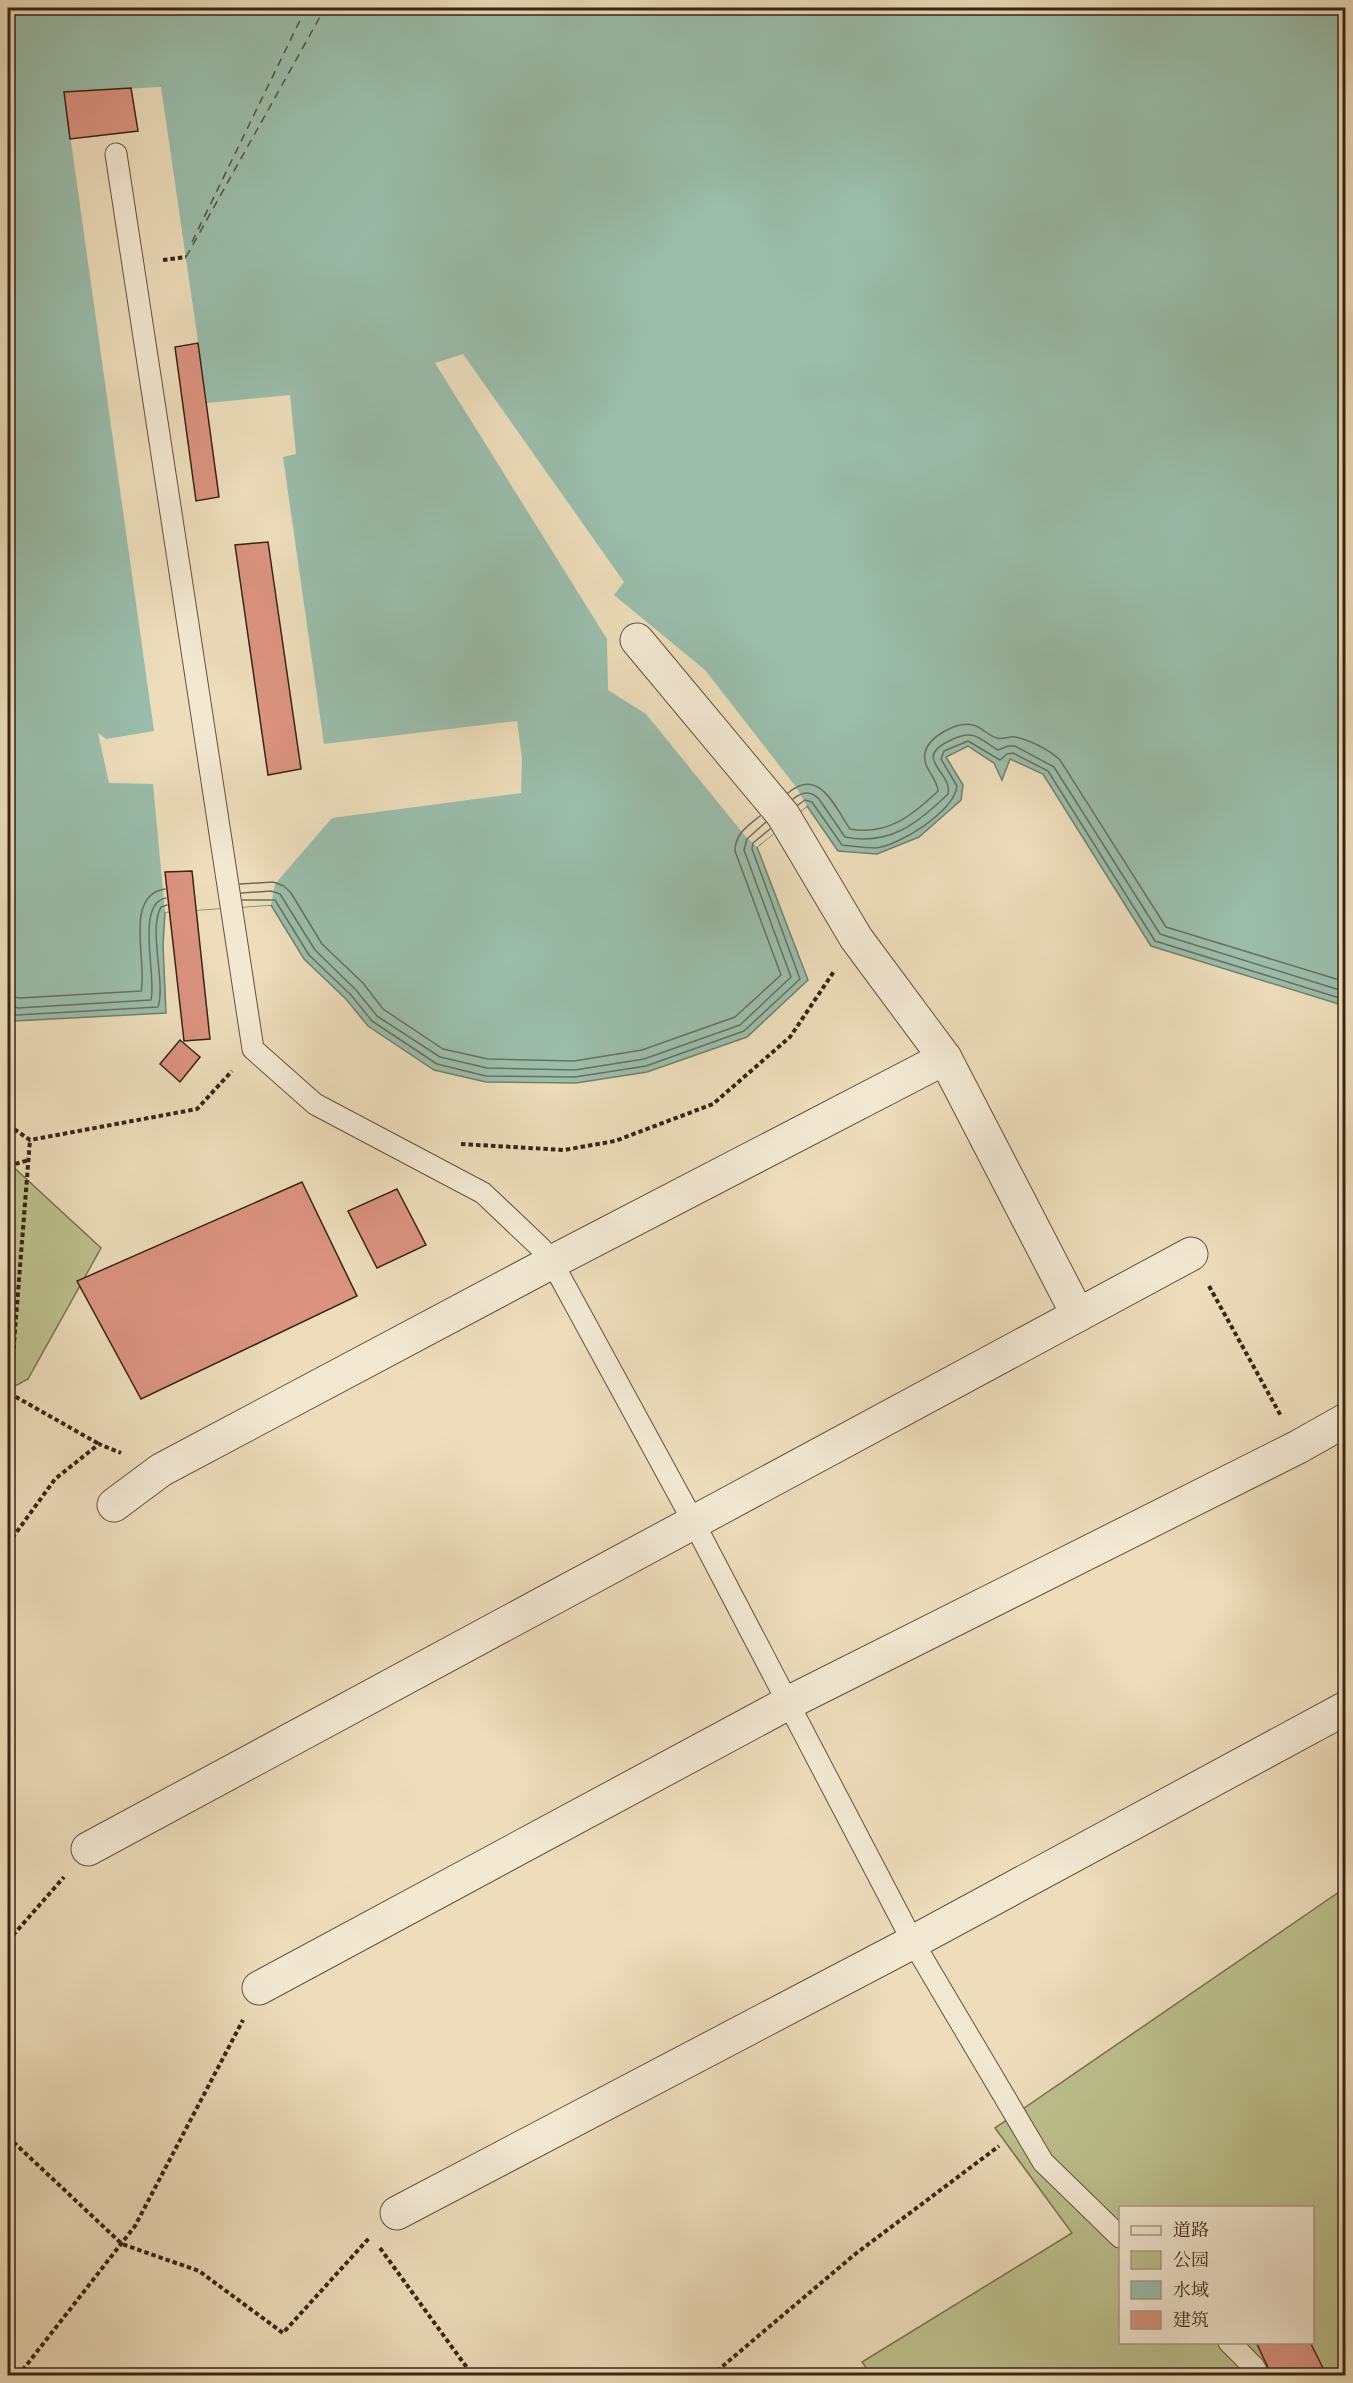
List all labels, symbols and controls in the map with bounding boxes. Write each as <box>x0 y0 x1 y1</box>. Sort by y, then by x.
legend <box>1119 2206 1314 2344</box>
text: 道路 <box>1173 2220 1209 2243</box>
text: 公园 <box>1173 2250 1209 2273</box>
text: 水域 <box>1173 2280 1209 2303</box>
text: 建筑 <box>1173 2310 1209 2333</box>

